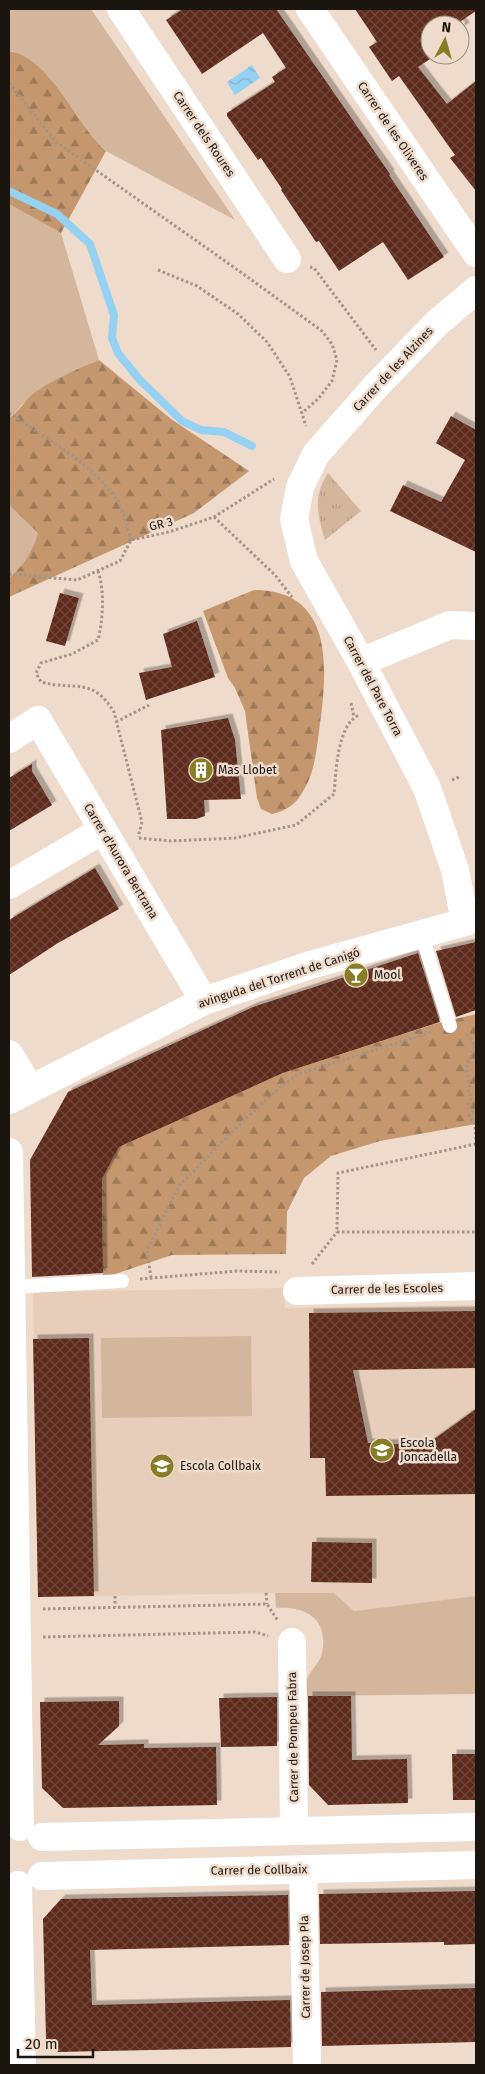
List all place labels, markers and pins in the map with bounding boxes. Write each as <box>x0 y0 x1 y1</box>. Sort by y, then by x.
building icon: Mas Llobet <box>188 757 214 783</box>
place label: Mas Llobet <box>218 763 277 777</box>
bar icon: Mool <box>343 962 369 988</box>
place label: Mool <box>374 968 401 982</box>
place label: Escola Joncadella <box>400 1436 457 1464</box>
school or university icon: Escola Joncadella <box>369 1437 395 1463</box>
school or university icon: Escola Collbaix <box>149 1453 175 1479</box>
place label: Escola Collbaix <box>180 1459 261 1473</box>

